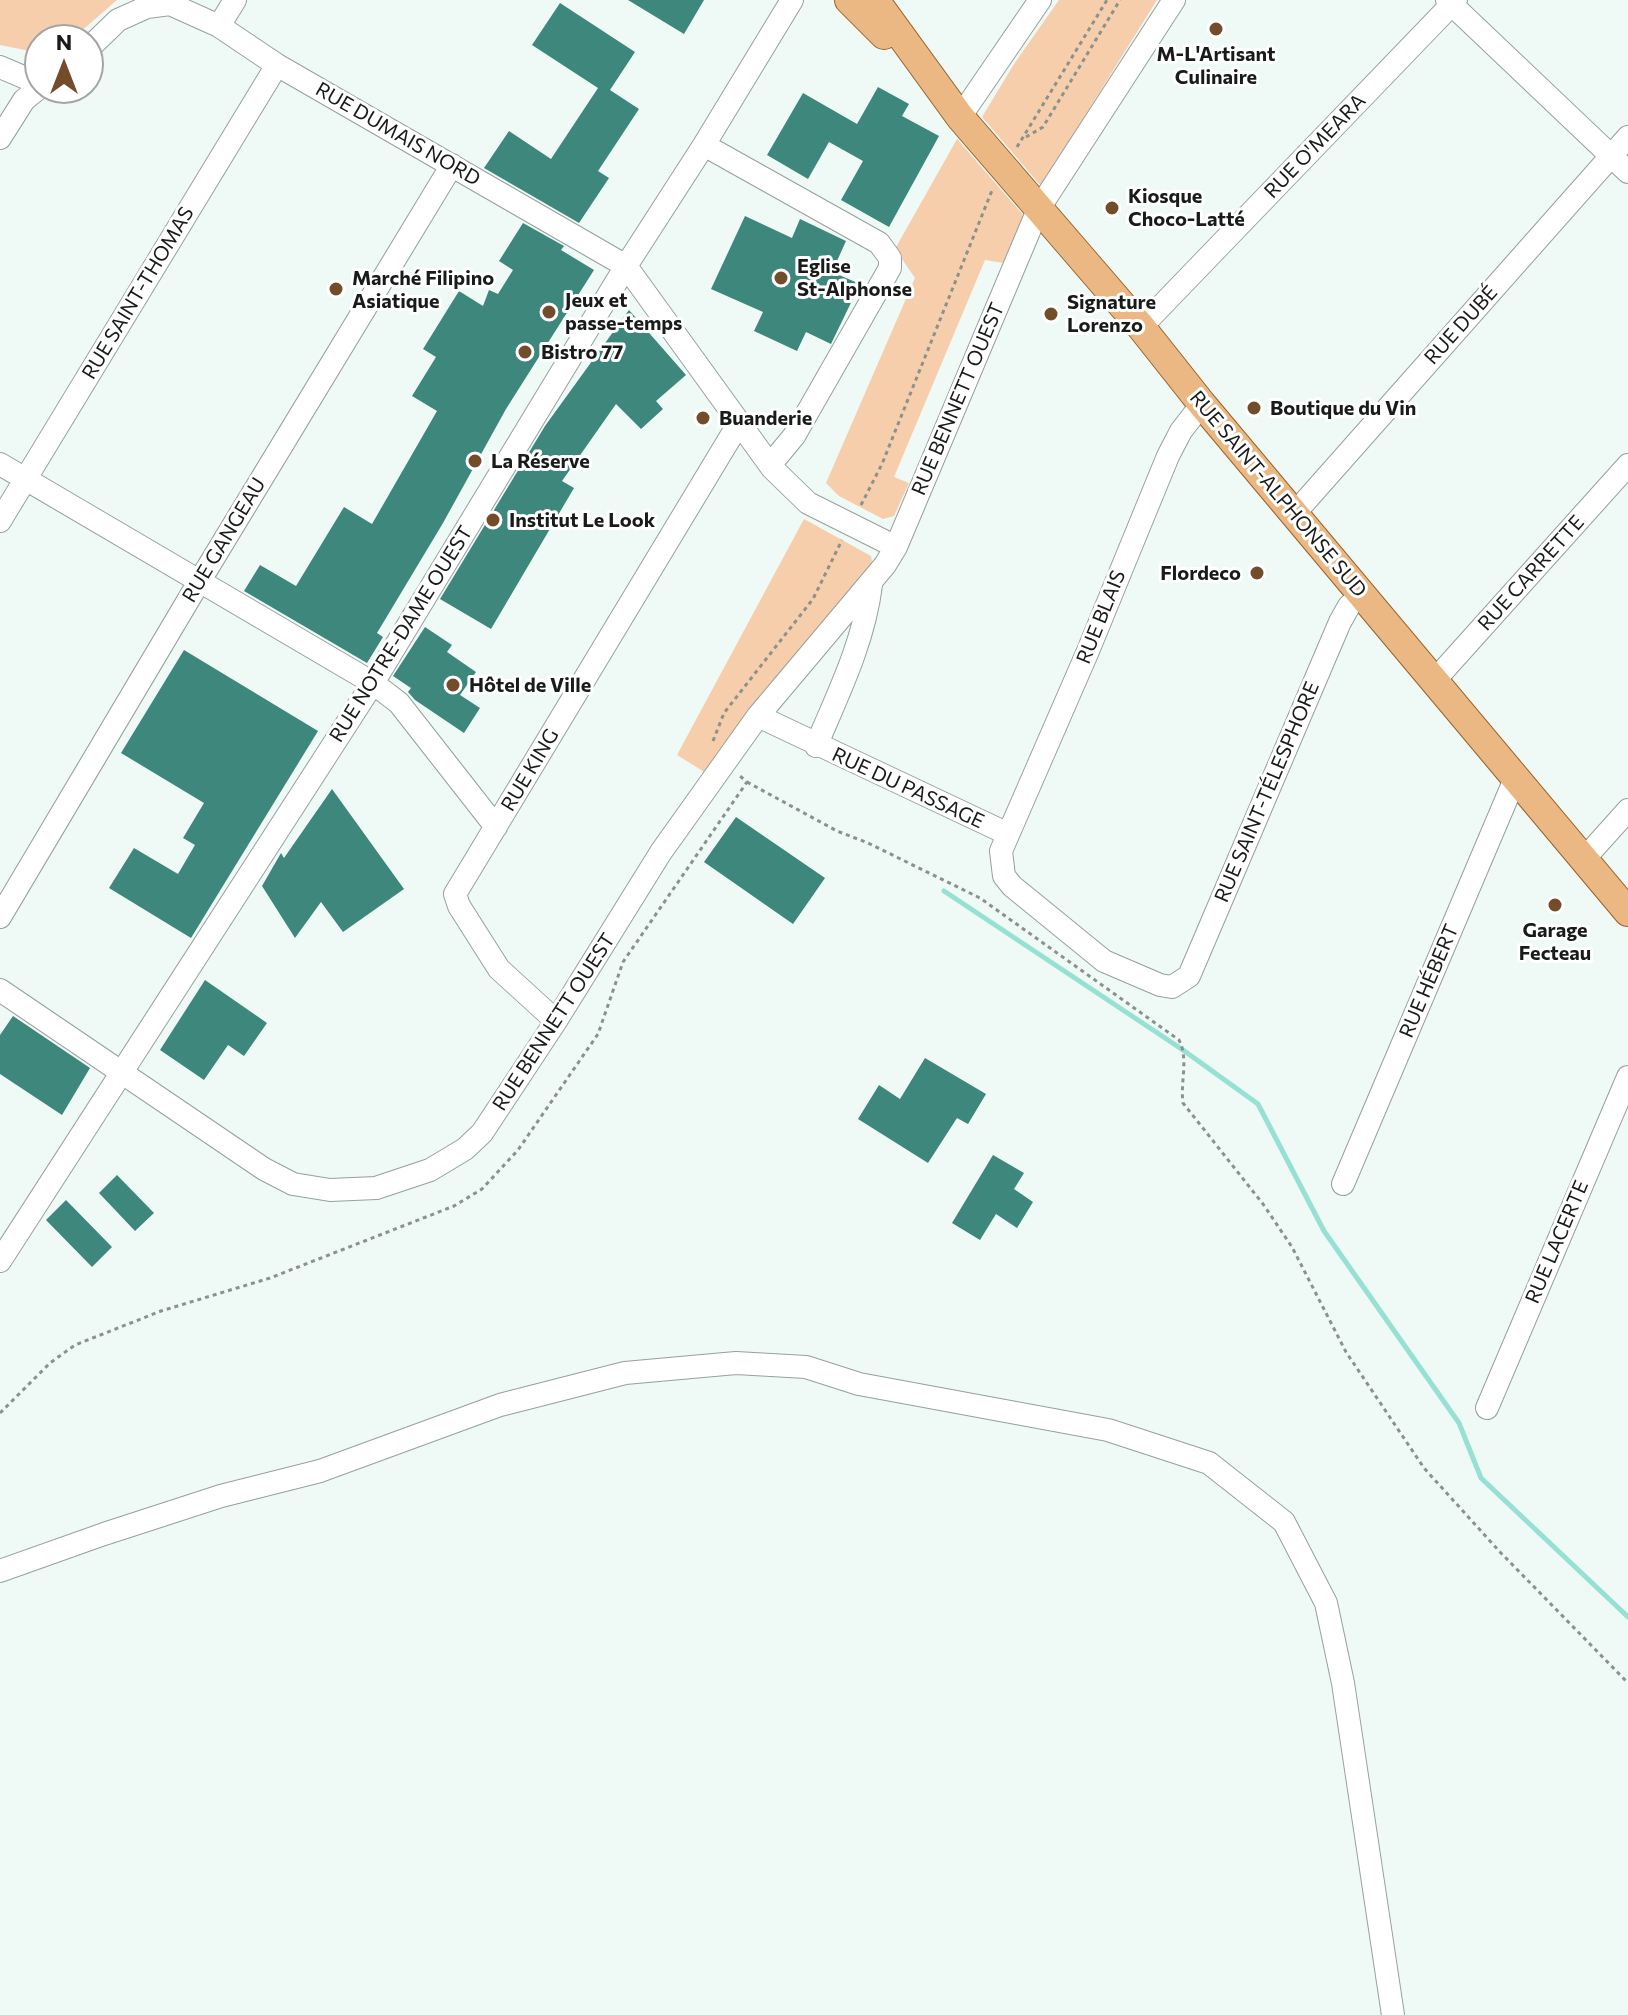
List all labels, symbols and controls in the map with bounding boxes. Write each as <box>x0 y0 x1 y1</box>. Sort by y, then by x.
marker: M-L'Artisant Culinaire <box>1207 20 1225 38</box>
north arrow <box>24 24 104 104</box>
text: N <box>56 28 72 55</box>
place label: M-L'Artisant Culinaire <box>1156 42 1276 89</box>
street label: RUE DUMAIS NORD <box>311 77 485 191</box>
street label: RUE O'MEARA <box>1259 89 1371 203</box>
place label: Kiosque Choco-Latté <box>1128 184 1245 231</box>
marker: Kiosque Choco-Latté <box>1103 199 1121 217</box>
street label: RUE SAINT-THOMAS <box>77 202 199 384</box>
place label: Eglise St-Alphonse <box>797 254 912 301</box>
place label: Marché Filipino Asiatique <box>352 266 494 313</box>
marker: Eglise St-Alphonse <box>772 269 790 287</box>
marker: Marché Filipino Asiatique <box>327 280 345 298</box>
street label: RUE DUBÉ <box>1419 281 1503 369</box>
place label: Jeux et passe-temps <box>565 288 682 335</box>
place label: Signature Lorenzo <box>1067 290 1156 337</box>
street label: RUE BENNETT OUEST <box>907 299 1009 499</box>
marker: Jeux et passe-temps <box>540 303 558 321</box>
marker: Signature Lorenzo <box>1042 305 1060 323</box>
place label: Bistro 77 <box>541 340 623 364</box>
marker: Bistro 77 <box>516 343 534 361</box>
street label: RUE SAINT-ALPHONSE SUD <box>1185 386 1371 602</box>
place label: Boutique du Vin <box>1270 396 1416 420</box>
marker: Boutique du Vin <box>1245 399 1263 417</box>
place label: Buanderie <box>719 406 812 430</box>
marker: Buanderie <box>694 409 712 427</box>
place label: La Réserve <box>491 449 590 473</box>
marker: La Réserve <box>466 452 484 470</box>
street label: RUE GANGEAU <box>177 473 271 607</box>
place label: Institut Le Look <box>509 508 655 532</box>
street label: RUE CARRETTE <box>1473 510 1589 636</box>
marker: Institut Le Look <box>484 511 502 529</box>
street label: RUE NOTRE-DAME OUEST <box>324 521 478 747</box>
place label: Flordeco <box>1160 561 1241 585</box>
marker: Flordeco <box>1248 564 1266 582</box>
street label: RUE BLAIS <box>1071 567 1131 667</box>
place label: Hôtel de Ville <box>469 673 591 697</box>
marker: Hôtel de Ville <box>444 676 462 694</box>
street label: RUE SAINT-TÉLESPHORE <box>1210 678 1324 906</box>
street label: RUE KING <box>496 724 564 816</box>
street label: RUE DU PASSAGE <box>828 742 988 834</box>
marker: Garage Fecteau <box>1546 896 1564 914</box>
place label: Garage Fecteau <box>1519 918 1591 965</box>
street label: RUE HÉBERT <box>1394 921 1464 1041</box>
street label: RUE BENNETT OUEST <box>488 929 620 1115</box>
street label: RUE LACERTE <box>1520 1177 1594 1307</box>

